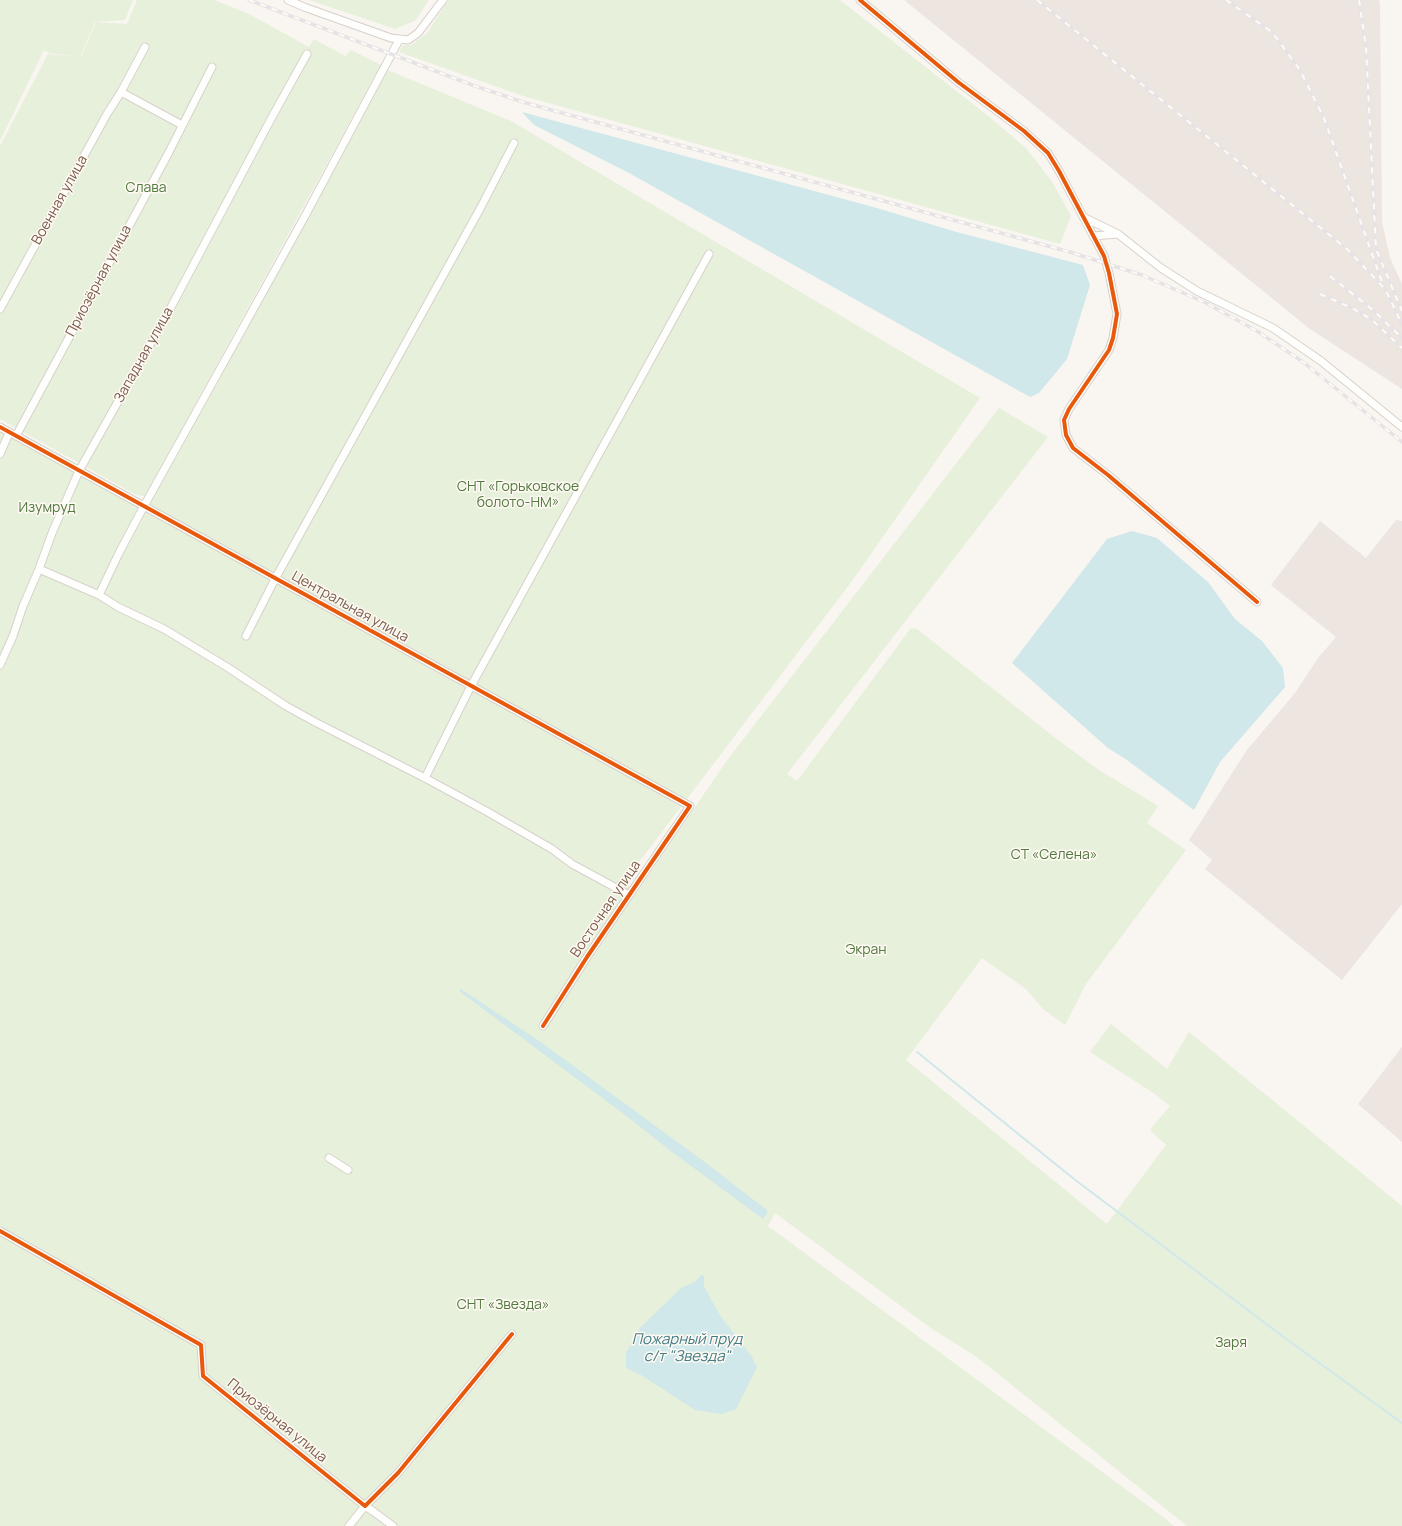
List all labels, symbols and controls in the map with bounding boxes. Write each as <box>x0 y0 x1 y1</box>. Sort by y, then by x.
street label: Военная улица <box>29 152 91 248</box>
park label: Слава <box>125 180 167 196</box>
street label: Приозёрная улица <box>63 222 135 340</box>
street label: Западная улица <box>111 304 177 406</box>
park label: СНТ «Горьковское болото-НМ» <box>457 479 579 512</box>
park label: Изумруд <box>18 500 76 516</box>
street label: Центральная улица <box>289 568 411 646</box>
park label: СТ «Селена» <box>1011 847 1097 863</box>
street label: Восточная улица <box>567 857 645 961</box>
park label: Экран <box>845 942 887 958</box>
park label: СНТ «Звезда» <box>457 1297 549 1313</box>
water label: Пожарный пруд с/т "Звезда" <box>632 1331 742 1366</box>
park label: Заря <box>1215 1335 1247 1351</box>
street label: Приозёрная улица <box>224 1376 330 1466</box>

